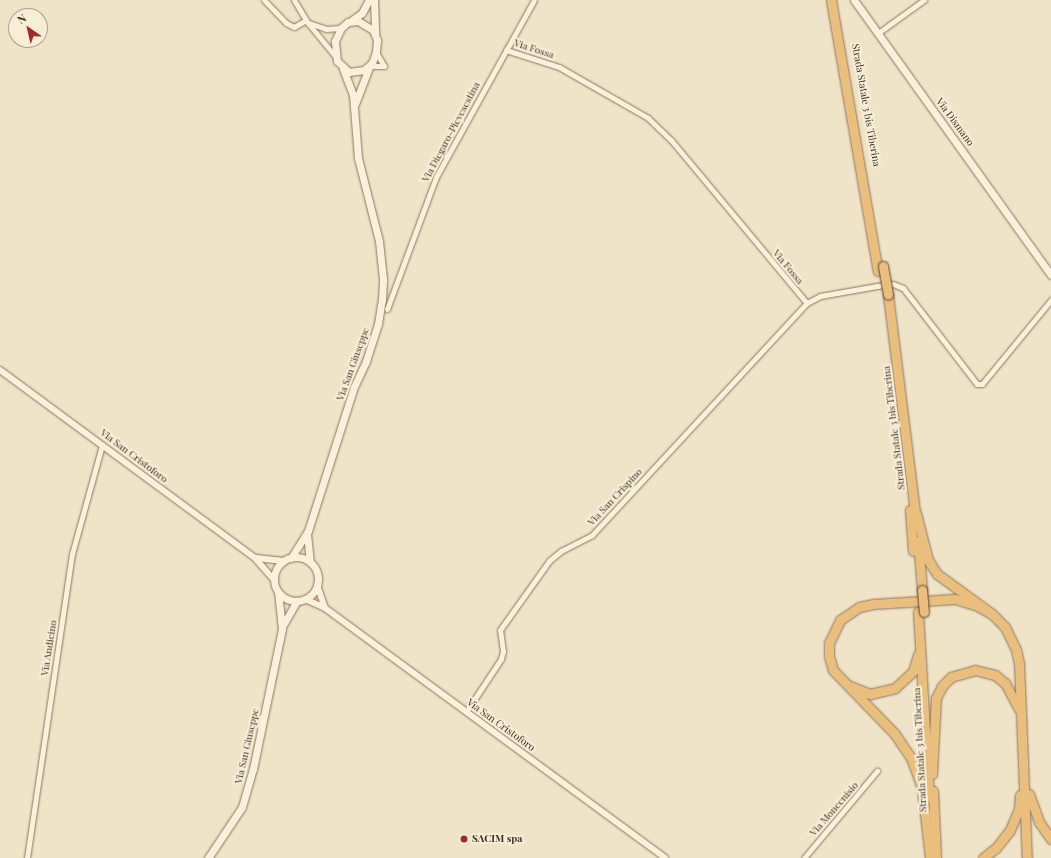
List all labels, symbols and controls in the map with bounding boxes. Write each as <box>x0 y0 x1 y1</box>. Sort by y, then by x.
north arrow <box>8 8 48 48</box>
text: N <box>14 10 29 27</box>
street label: Via Fossa <box>513 37 555 61</box>
street label: Strada Statale 3 bis Tiberina <box>849 42 883 168</box>
street label: Via Diegaro-Pievesestina <box>420 80 482 184</box>
street label: Via Dismano <box>934 96 976 148</box>
street label: Via Fossa <box>770 247 806 287</box>
street label: Via San Giuseppe <box>334 326 372 402</box>
street label: Strada Statale 3 bis Tiberina <box>880 365 908 491</box>
street label: Via San Cristoforo <box>98 427 170 485</box>
street label: Via San Crispino <box>585 466 645 528</box>
street label: Via Andicino <box>39 619 59 677</box>
street label: Strada Statale 3 bis Tiberina <box>911 687 929 813</box>
street label: Via San Cristoforo <box>465 696 537 754</box>
street label: Via San Giuseppe <box>232 707 262 785</box>
street label: Via Moncenisio <box>807 779 861 839</box>
place label: SACIM spa <box>472 833 522 845</box>
marker: SACIM spa <box>459 834 469 844</box>

